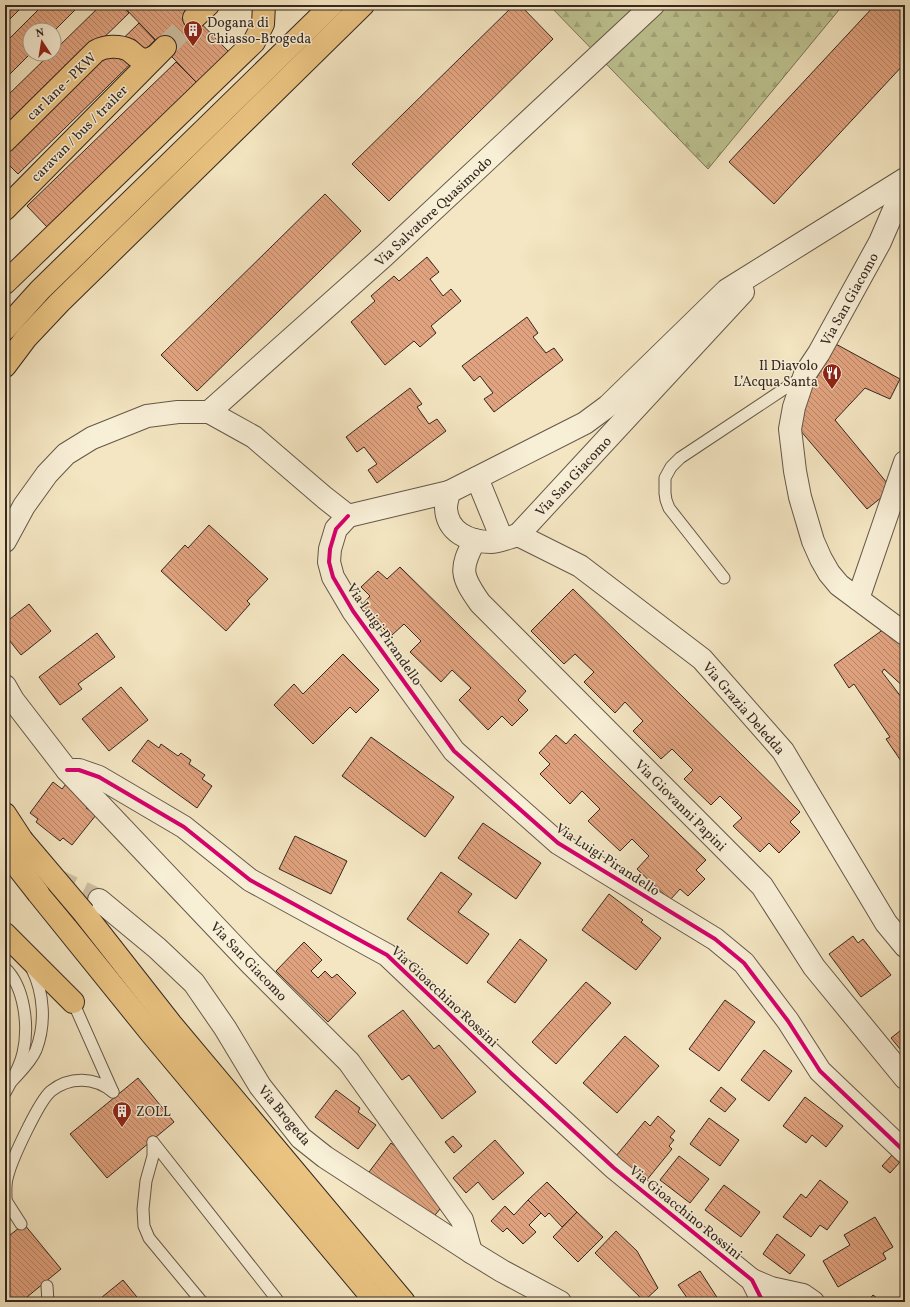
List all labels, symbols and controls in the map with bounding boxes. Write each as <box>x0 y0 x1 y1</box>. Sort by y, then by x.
place label: Dogana di Chiasso-Brogeda <box>207 14 311 49</box>
building icon: Dogana di Chiasso-Brogeda <box>182 19 204 47</box>
north arrow <box>22 22 62 62</box>
text: N <box>35 26 46 42</box>
street label: car lane - PKW <box>23 49 101 125</box>
street label: caravan / bus / trailer <box>27 81 133 187</box>
street label: Via Salvatore Quasimodo <box>371 153 497 272</box>
street label: Via San Giacomo <box>817 250 884 350</box>
place label: Il Diavolo L’Acqua Santa <box>733 357 818 392</box>
restaurant icon: Il Diavolo L’Acqua Santa <box>821 362 843 390</box>
street label: Via San Giacomo <box>532 433 616 521</box>
street label: Via Luigi Pirandello <box>341 580 426 690</box>
street label: Via Grazia Deledda <box>697 658 789 760</box>
street label: Via Giovanni Papini <box>630 756 730 856</box>
street label: Via Luigi Pirandello <box>551 819 663 901</box>
street label: Via San Giacomo <box>205 918 291 1006</box>
street label: Via Gioacchino Rossini <box>386 942 502 1052</box>
street label: Via Brogeda <box>253 1082 315 1150</box>
building icon: ZOLL <box>111 1100 133 1128</box>
place label: ZOLL <box>136 1103 171 1122</box>
street label: Via Gioacchino Rossini <box>624 1162 746 1265</box>

